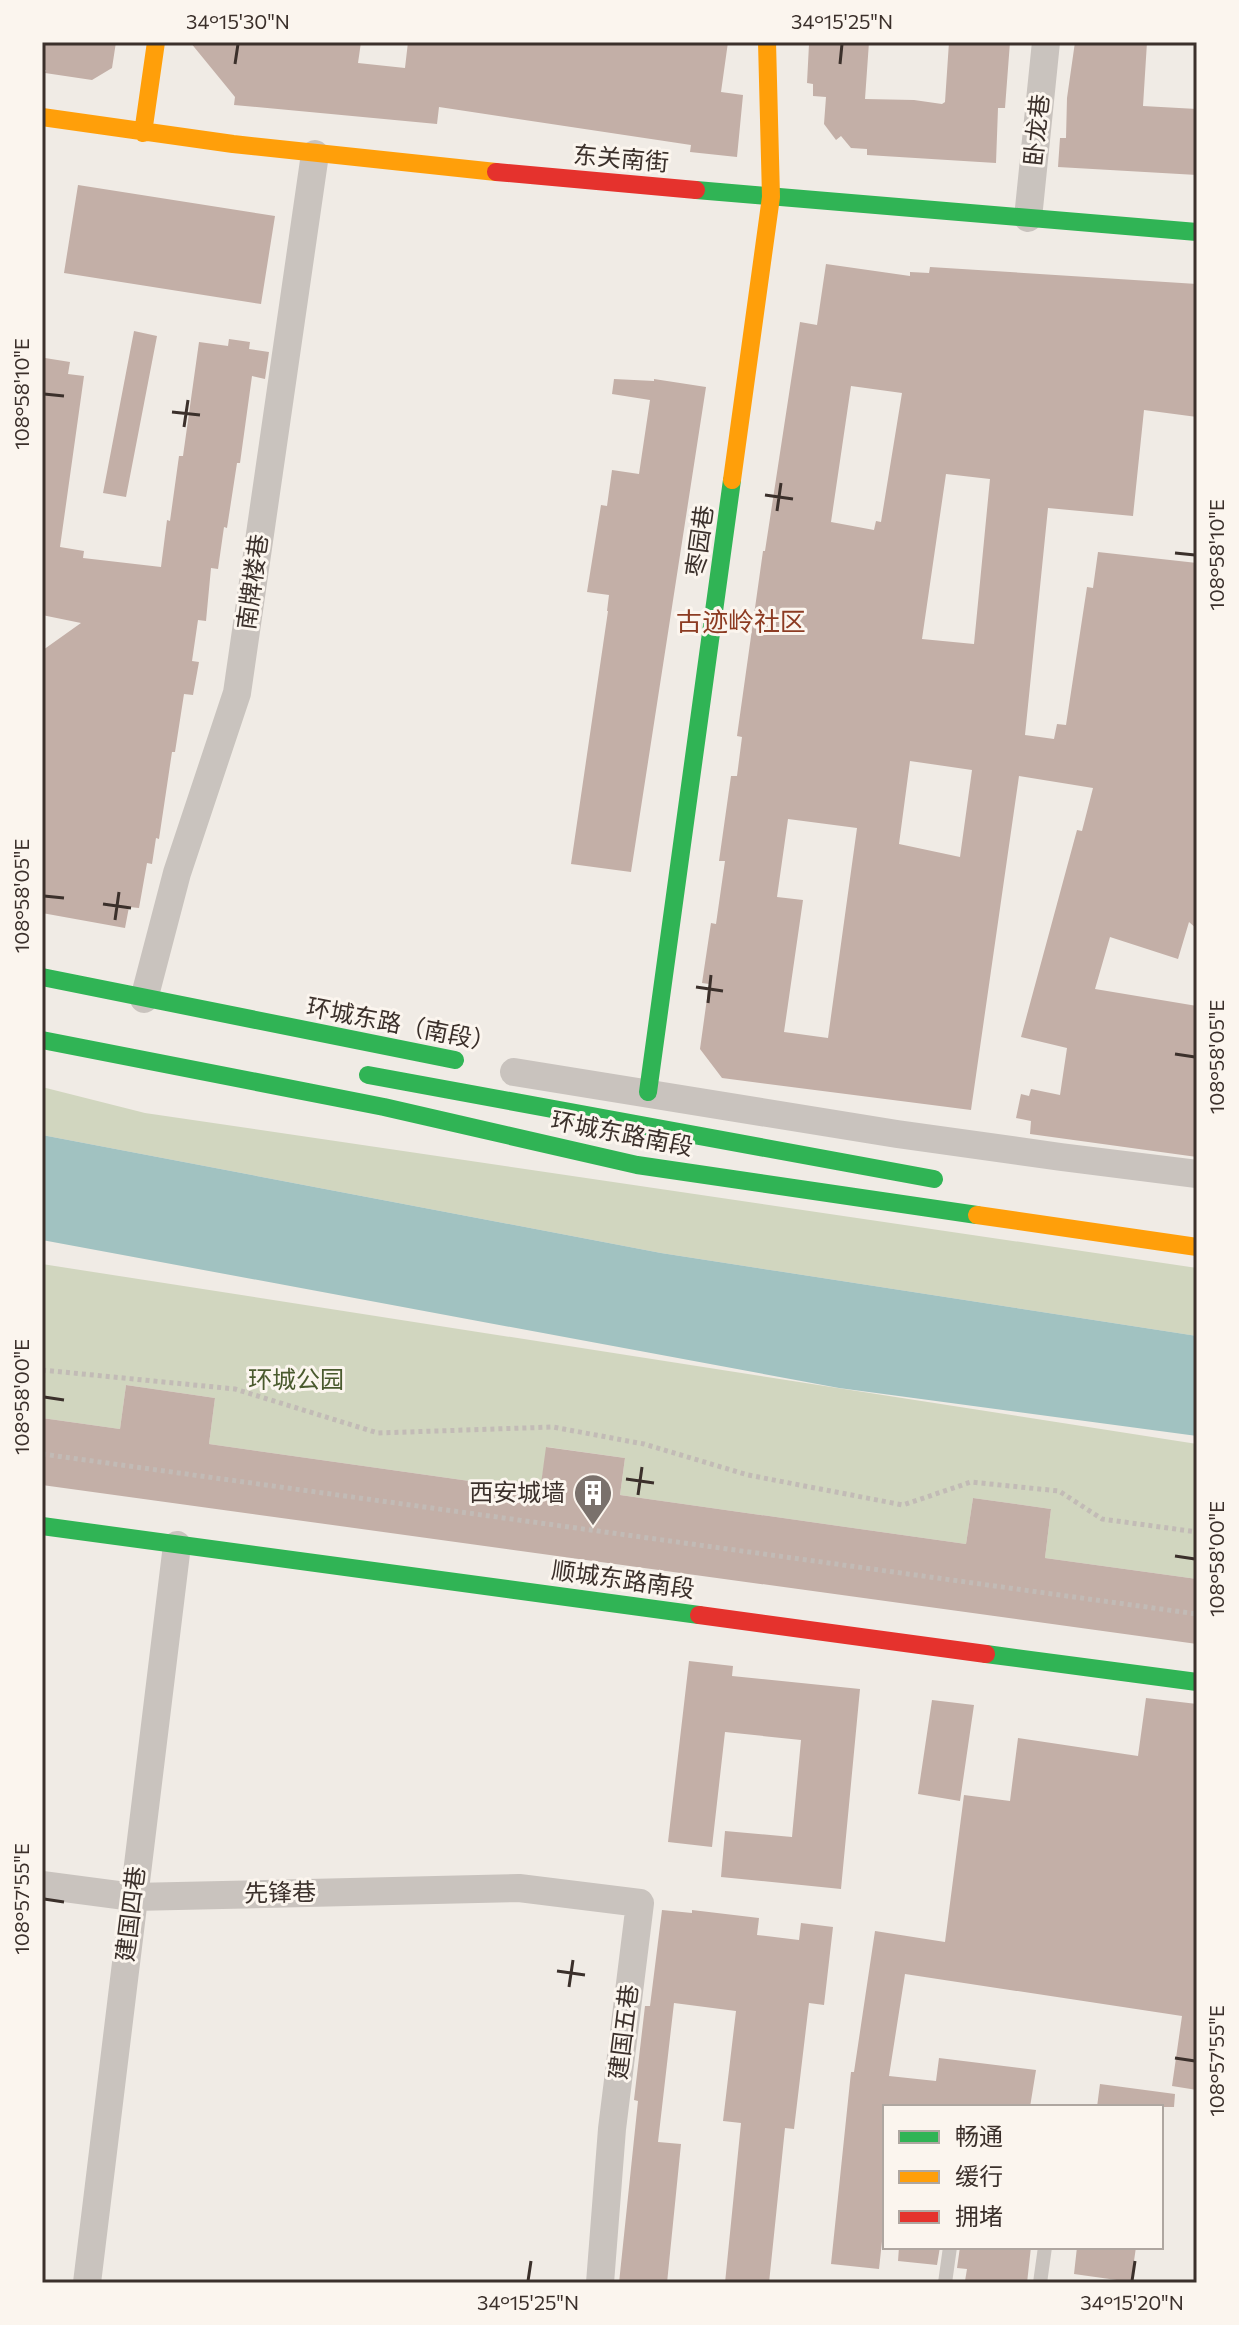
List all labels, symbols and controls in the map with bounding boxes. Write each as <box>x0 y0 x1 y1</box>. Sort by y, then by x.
text: 34°15'30"N <box>186 9 290 33</box>
text: 34°15'25"N <box>791 9 893 33</box>
street label: 卧龙巷 <box>1017 93 1054 167</box>
street label: 东关南街 <box>572 139 670 176</box>
text: 108°58'10"E <box>9 338 33 450</box>
text: 108°58'10"E <box>1204 499 1228 611</box>
street label: 枣园巷 <box>679 503 718 578</box>
street label: 南牌楼巷 <box>230 532 273 631</box>
district label: 古迹岭社区 <box>676 605 806 636</box>
text: 108°58'05"E <box>9 839 33 953</box>
street label: 环城东路（南段） <box>304 991 498 1056</box>
text: 108°58'05"E <box>1204 1000 1228 1114</box>
street label: 环城东路南段 <box>549 1105 696 1160</box>
text: 108°58'00"E <box>9 1339 33 1455</box>
park label: 环城公园 <box>248 1364 344 1393</box>
building icon: 西安城墙 <box>572 1472 614 1527</box>
place label: 西安城墙 <box>469 1477 565 1506</box>
text: 108°58'00"E <box>1204 1501 1228 1617</box>
street label: 顺城东路南段 <box>550 1554 697 1603</box>
text: 108°57'55"E <box>9 1843 33 1955</box>
street label: 建国四巷 <box>109 1864 150 1963</box>
street label: 先锋巷 <box>244 1876 316 1907</box>
street label: 建国五巷 <box>602 1982 643 2081</box>
text: 108°57'55"E <box>1204 2005 1228 2117</box>
legend <box>883 2105 1163 2249</box>
text: 畅通 <box>955 2121 1003 2150</box>
text: 缓行 <box>955 2161 1003 2190</box>
text: 拥堵 <box>955 2201 1003 2230</box>
text: 34°15'25"N <box>477 2290 579 2314</box>
text: 34°15'20"N <box>1080 2290 1184 2314</box>

